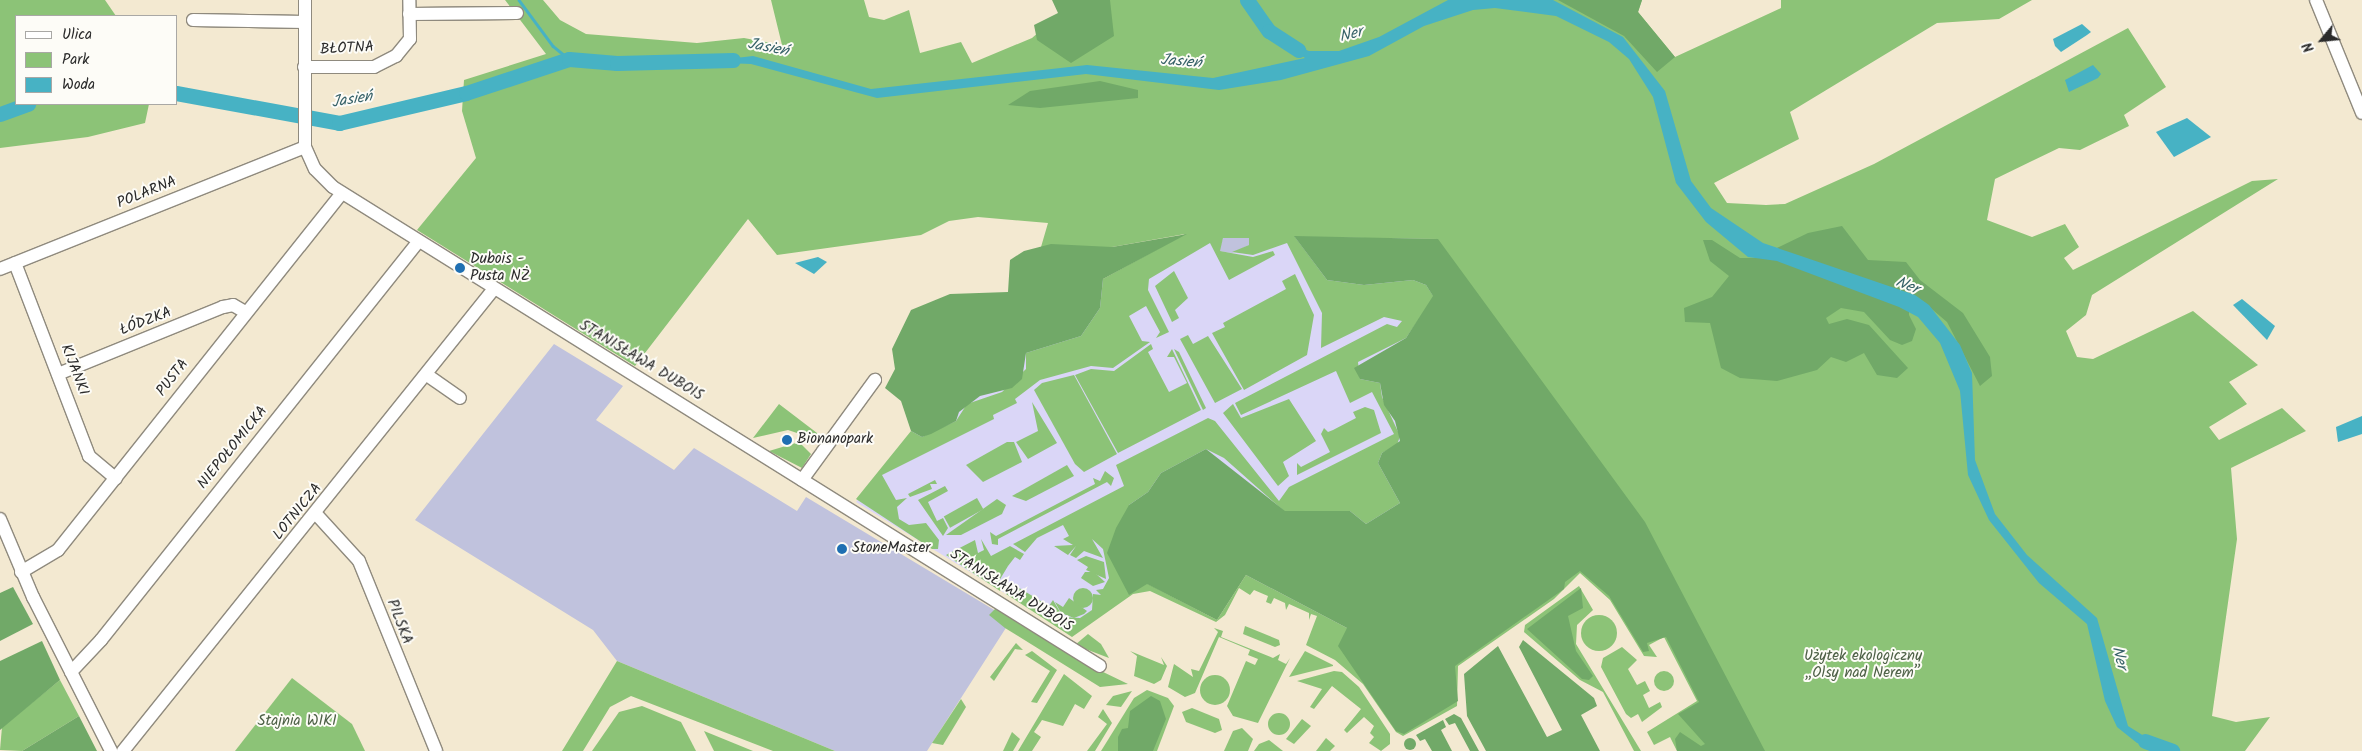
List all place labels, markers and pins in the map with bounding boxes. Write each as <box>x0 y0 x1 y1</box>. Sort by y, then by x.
place label: Dubois - Pusta NŻ <box>470 250 530 285</box>
marker: Dubois - Pusta NŻ <box>454 262 466 274</box>
place label: Bionanopark <box>797 431 873 449</box>
marker: Bionanopark <box>781 434 793 446</box>
place label: StoneMaster <box>852 540 930 558</box>
marker: StoneMaster <box>836 543 848 555</box>

